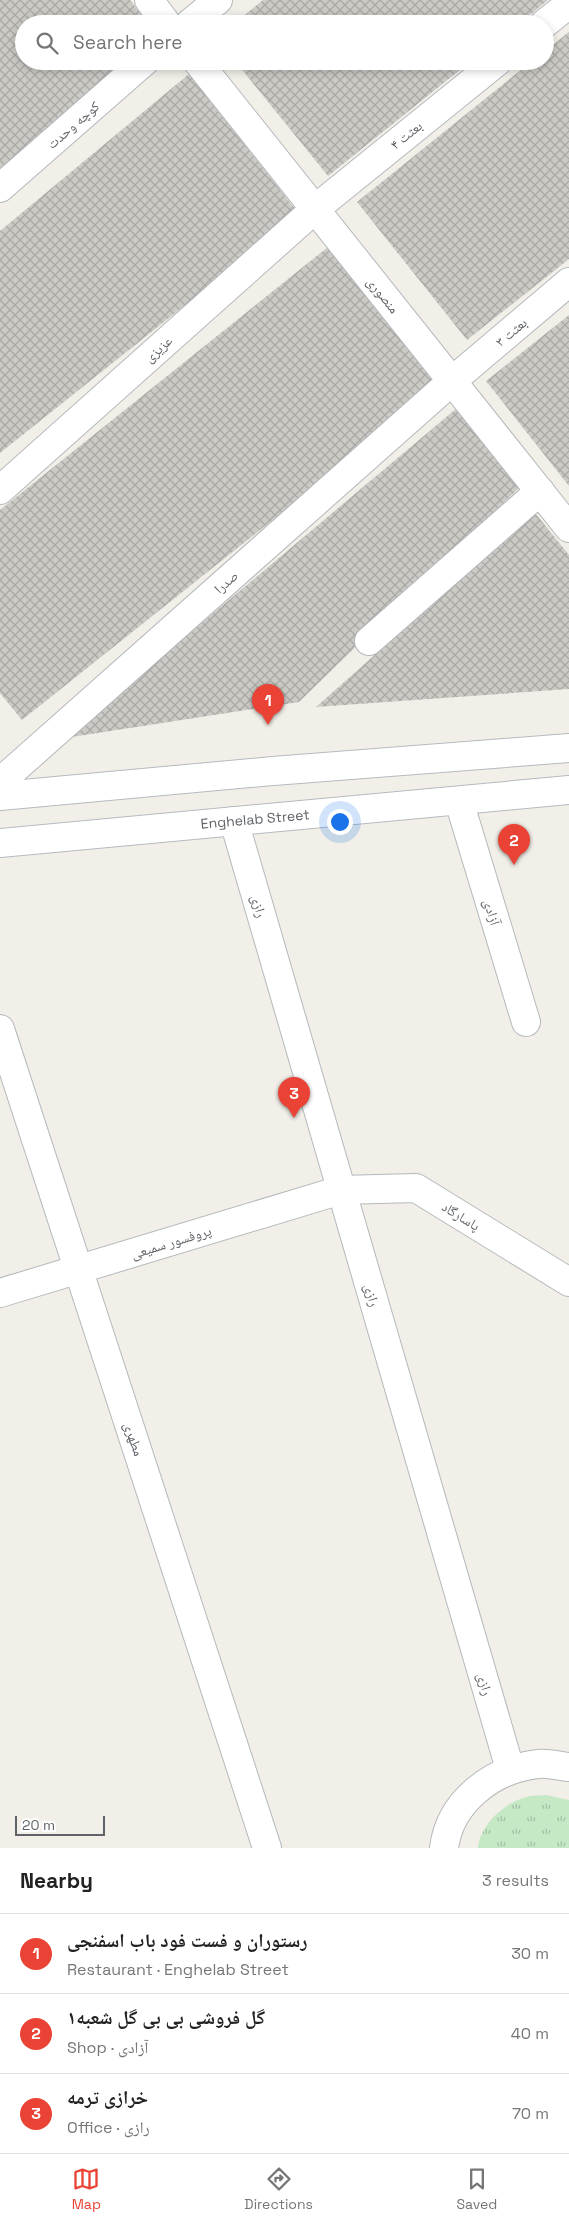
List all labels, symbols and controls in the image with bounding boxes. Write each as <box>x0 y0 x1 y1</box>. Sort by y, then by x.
search box <box>15 15 554 70</box>
icon: search <box>33 29 61 57</box>
text: Search here <box>73 30 183 55</box>
street label: کوچه وحدت <box>43 97 103 153</box>
street label: بعثت ۴ <box>386 117 426 153</box>
street label: منصوری <box>363 273 403 317</box>
street label: بعثت ۳ <box>491 313 531 350</box>
street label: عزیزی <box>140 332 176 366</box>
street label: صدرا <box>210 566 242 598</box>
pin: 1 <box>252 684 284 725</box>
street label: Enghelab Street <box>200 805 310 833</box>
your location <box>327 809 353 835</box>
pin: 2 <box>498 824 530 865</box>
street label: رازی <box>247 893 271 919</box>
street label: آزادی <box>480 897 505 928</box>
pin: 3 <box>278 1077 310 1118</box>
street label: پاسارگاد <box>439 1197 484 1235</box>
street label: پروفسور سمیعی <box>129 1221 214 1263</box>
street label: رازی <box>360 1282 384 1308</box>
street label: مطهری <box>120 1420 148 1458</box>
street label: رازی <box>473 1671 497 1697</box>
scale bar <box>15 1813 105 1836</box>
text: 20 m <box>22 1816 55 1834</box>
text: Nearby <box>20 1867 93 1894</box>
text: 3 results <box>482 1870 549 1891</box>
text: رستوران و فست فود باب اسفنجی <box>67 1928 307 1953</box>
text: 1 <box>32 1943 40 1964</box>
text: 30 m <box>511 1943 549 1964</box>
text: Restaurant · Enghelab Street <box>67 1959 289 1980</box>
text: گل فروشی بی بی گل شعبه۱ <box>67 2005 265 2030</box>
text: 2 <box>31 2023 41 2044</box>
text: 40 m <box>511 2023 549 2044</box>
text: Shop · آزادی <box>67 2037 148 2058</box>
text: خرازی ترمه <box>67 2085 148 2110</box>
text: 3 <box>31 2103 41 2124</box>
text: 70 m <box>512 2103 549 2124</box>
text: Office · رازی <box>67 2117 150 2138</box>
tab: Map <box>72 2165 101 2213</box>
tab: Directions <box>244 2165 313 2213</box>
tab: Saved <box>456 2165 497 2213</box>

